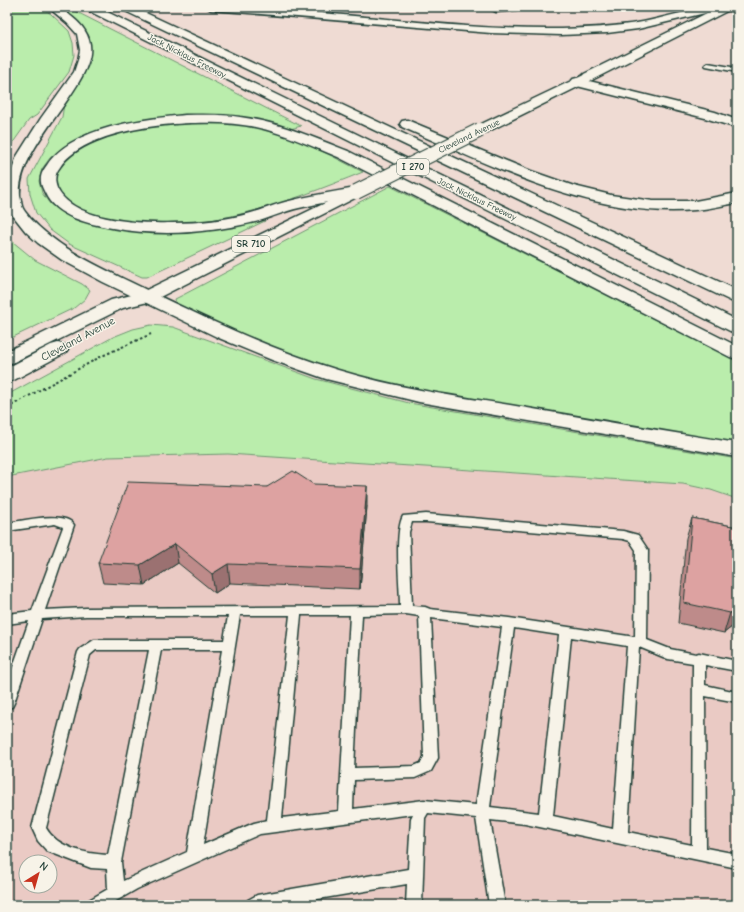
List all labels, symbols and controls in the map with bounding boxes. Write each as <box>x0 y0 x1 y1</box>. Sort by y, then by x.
street label: Jack Nicklaus Freeway <box>146 32 229 81</box>
street label: Cleveland Avenue <box>437 117 502 155</box>
road number: I 270 <box>397 159 429 175</box>
street label: Jack Nicklaus Freeway <box>436 176 519 223</box>
road number: SR 710 <box>232 236 270 252</box>
street label: Cleveland Avenue <box>39 314 118 364</box>
north arrow <box>18 854 58 894</box>
text: N <box>37 859 50 874</box>

